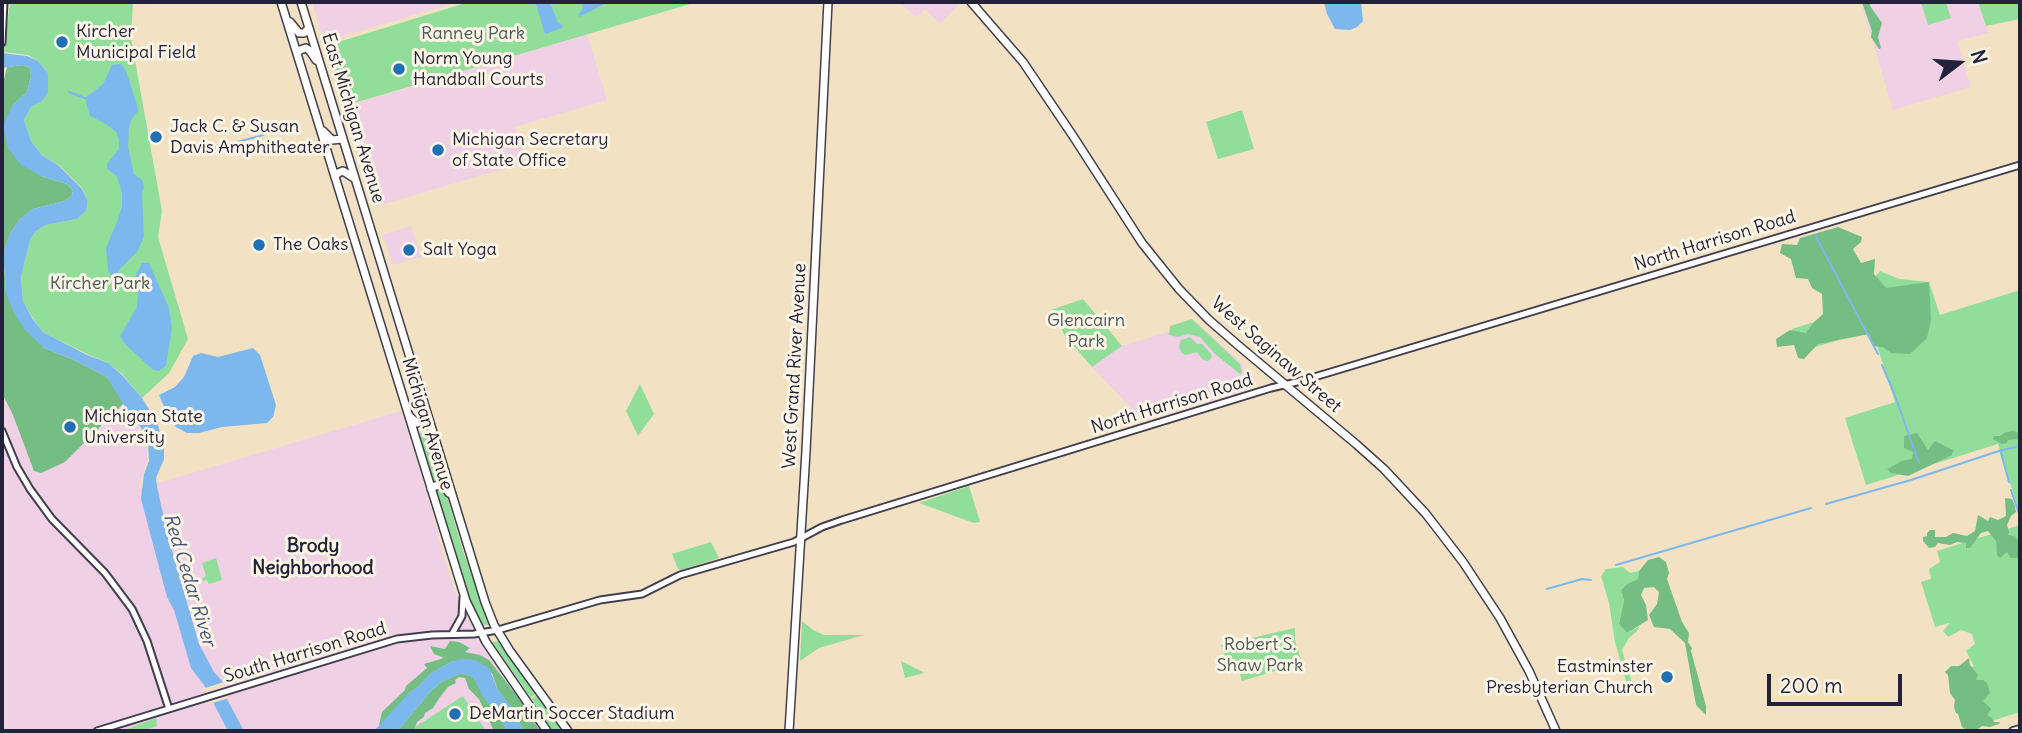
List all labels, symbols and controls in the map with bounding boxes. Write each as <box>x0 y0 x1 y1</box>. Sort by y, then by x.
place label: Kircher Municipal Field <box>76 21 196 64</box>
park label: Ranney Park <box>421 23 525 45</box>
north arrow <box>1924 28 1994 98</box>
street label: East Michigan Avenue <box>317 30 389 206</box>
marker: Kircher Municipal Field <box>54 34 70 50</box>
text: N <box>1966 47 1992 67</box>
place label: Norm Young Handball Courts <box>413 48 544 90</box>
marker: Norm Young Handball Courts <box>391 61 407 77</box>
place label: Jack C. & Susan Davis Amphitheater <box>170 116 330 158</box>
marker: Jack C. & Susan Davis Amphitheater <box>148 129 164 145</box>
place label: Michigan Secretary of State Office <box>452 129 608 172</box>
marker: Michigan Secretary of State Office <box>430 142 446 158</box>
street label: North Harrison Road <box>1632 206 1798 276</box>
place label: The Oaks <box>273 234 348 256</box>
marker: The Oaks <box>251 237 267 253</box>
place label: Salt Yoga <box>423 239 497 261</box>
marker: Salt Yoga <box>401 242 417 258</box>
street label: West Grand River Avenue <box>779 263 811 469</box>
park label: Kircher Park <box>50 273 150 295</box>
street label: West Saginaw Street <box>1206 293 1346 417</box>
park label: Glencairn Park <box>1047 310 1125 352</box>
street label: Michigan Avenue <box>397 355 457 493</box>
street label: North Harrison Road <box>1089 369 1255 439</box>
place label: Michigan State University <box>84 406 203 448</box>
marker: Michigan State University <box>62 419 78 435</box>
water label: Red Cedar River <box>158 511 220 649</box>
district label: Brody Neighborhood <box>252 536 374 580</box>
street label: South Harrison Road <box>221 618 389 688</box>
park label: Robert S. Shaw Park <box>1217 634 1303 676</box>
place label: Eastminster Presbyterian Church <box>1486 656 1653 698</box>
scale bar <box>1770 660 1905 704</box>
marker: Eastminster Presbyterian Church <box>1659 669 1675 685</box>
text: 200 m <box>1780 672 1843 699</box>
place label: DeMartin Soccer Stadium <box>469 703 674 725</box>
marker: DeMartin Soccer Stadium <box>447 706 463 722</box>

